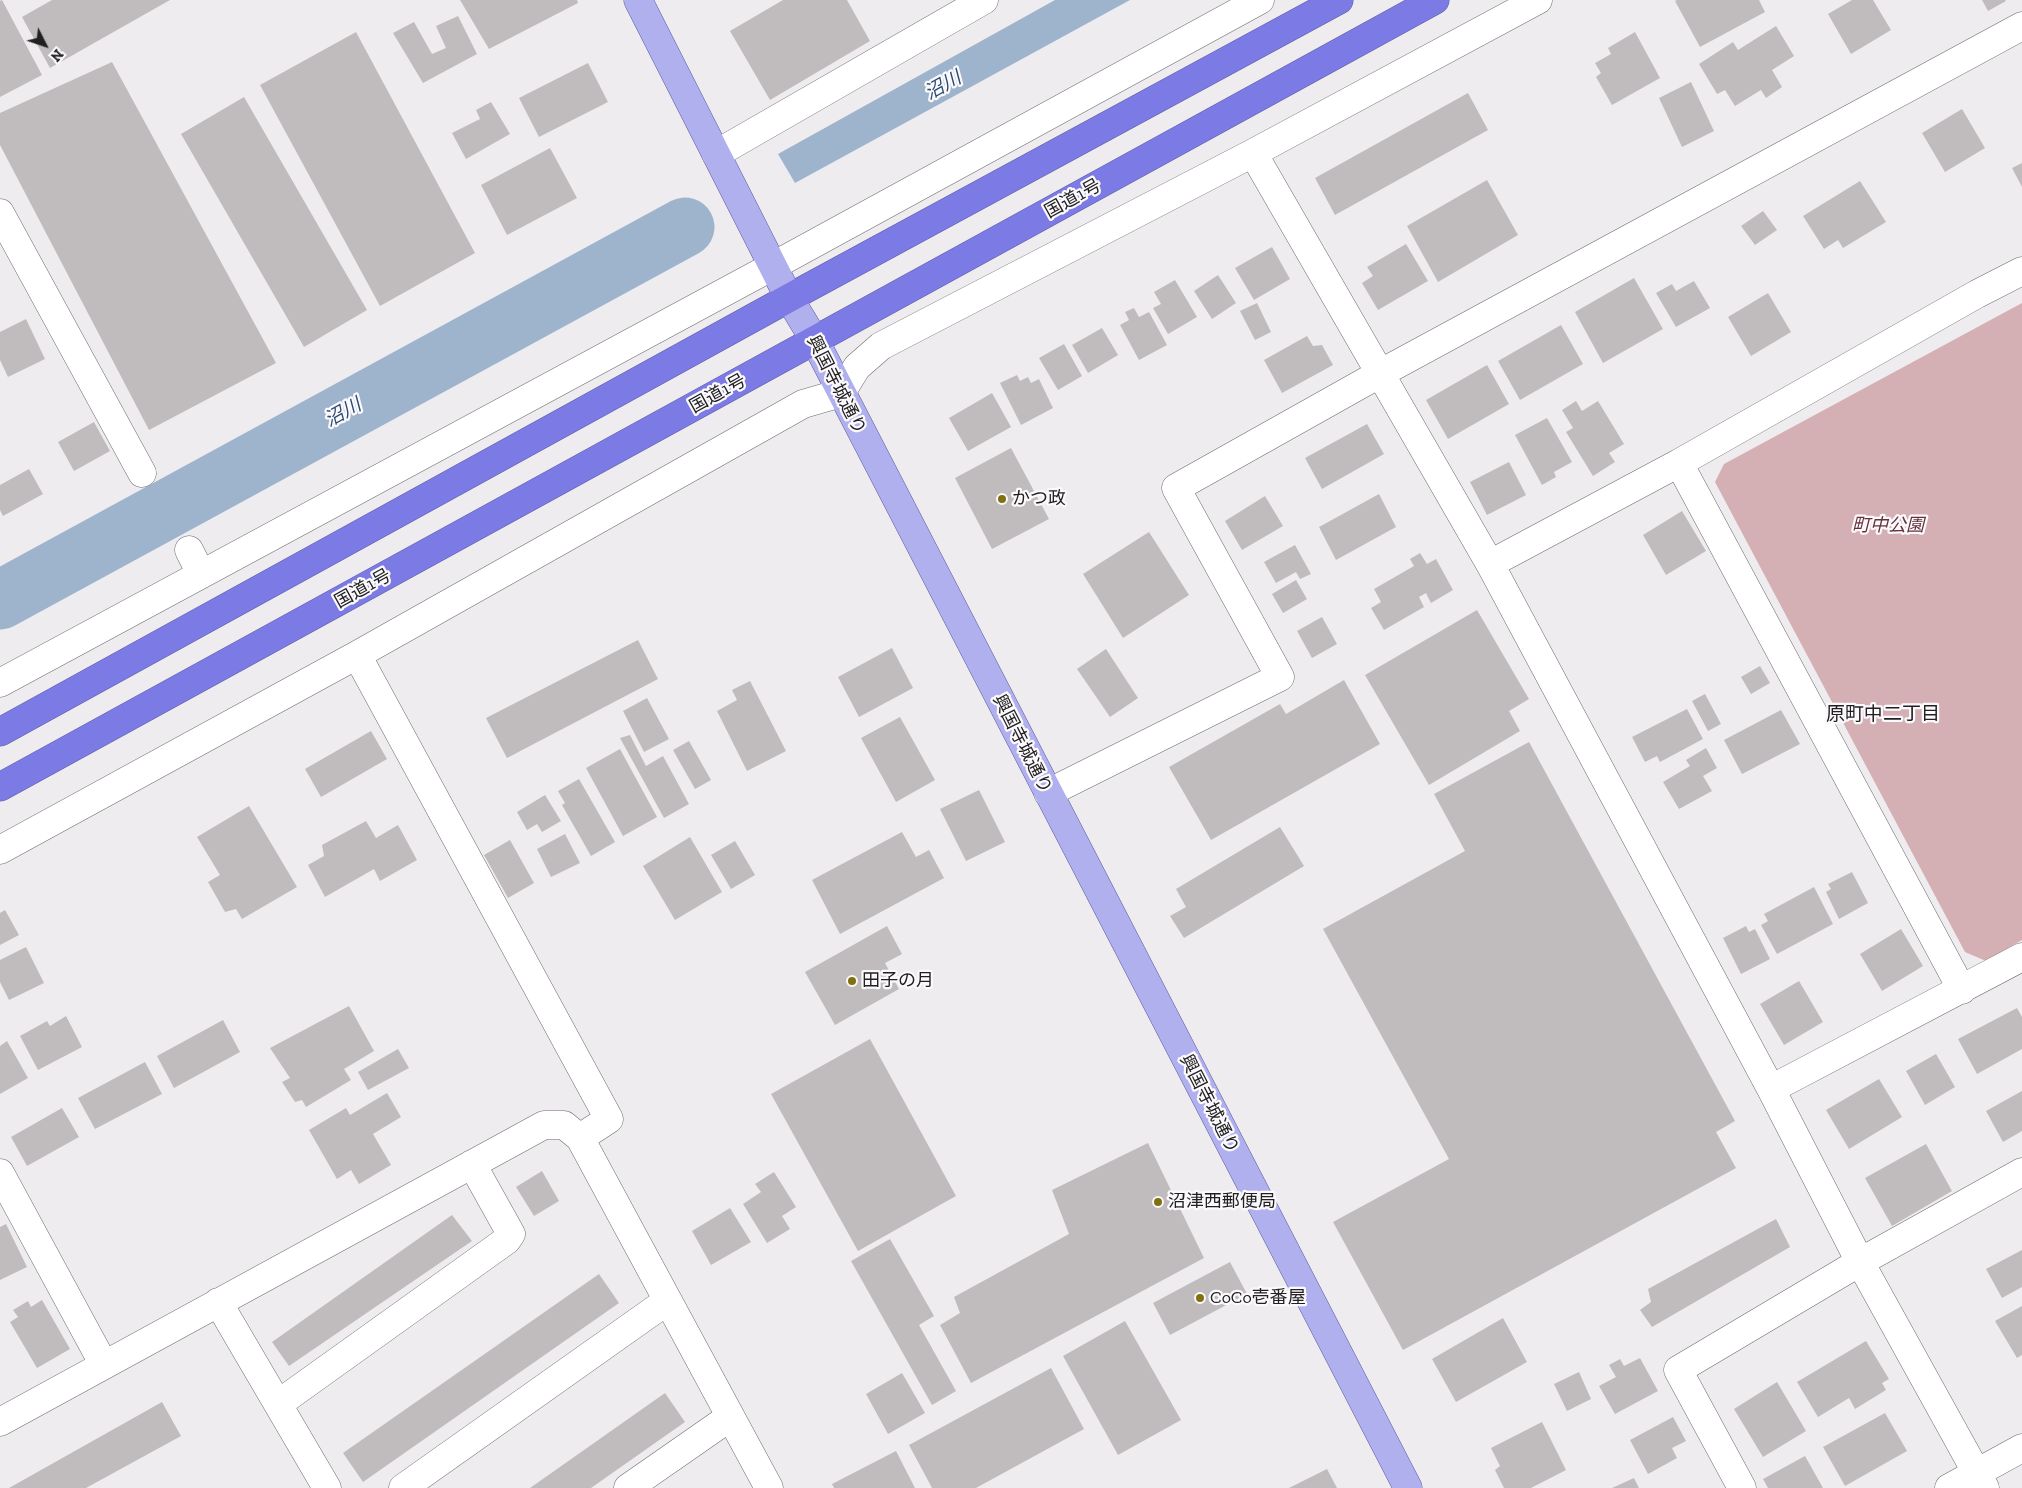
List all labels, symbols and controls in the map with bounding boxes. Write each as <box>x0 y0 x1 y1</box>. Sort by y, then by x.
north arrow <box>20 20 70 70</box>
text: N <box>47 46 67 65</box>
water label: 沼川 <box>921 67 965 105</box>
street label: 国道1号 <box>1041 175 1105 223</box>
street label: 興国寺城通り <box>802 332 870 438</box>
street label: 国道1号 <box>686 370 750 418</box>
water label: 沼川 <box>321 394 365 432</box>
place label: かつ政 <box>1012 488 1066 510</box>
marker: かつ政 <box>996 493 1008 505</box>
park label: 町中公園 <box>1852 515 1924 537</box>
street label: 国道1号 <box>331 565 395 613</box>
street label: 興国寺城通り <box>988 691 1056 797</box>
district label: 原町中二丁目 <box>1826 704 1940 726</box>
place label: 田子の月 <box>862 970 934 992</box>
marker: 田子の月 <box>846 975 858 987</box>
street label: 興国寺城通り <box>1175 1051 1243 1157</box>
place label: 沼津西郵便局 <box>1168 1191 1276 1213</box>
marker: 沼津西郵便局 <box>1152 1196 1164 1208</box>
place label: CoCo壱番屋 <box>1210 1287 1306 1309</box>
marker: CoCo壱番屋 <box>1194 1292 1206 1304</box>

